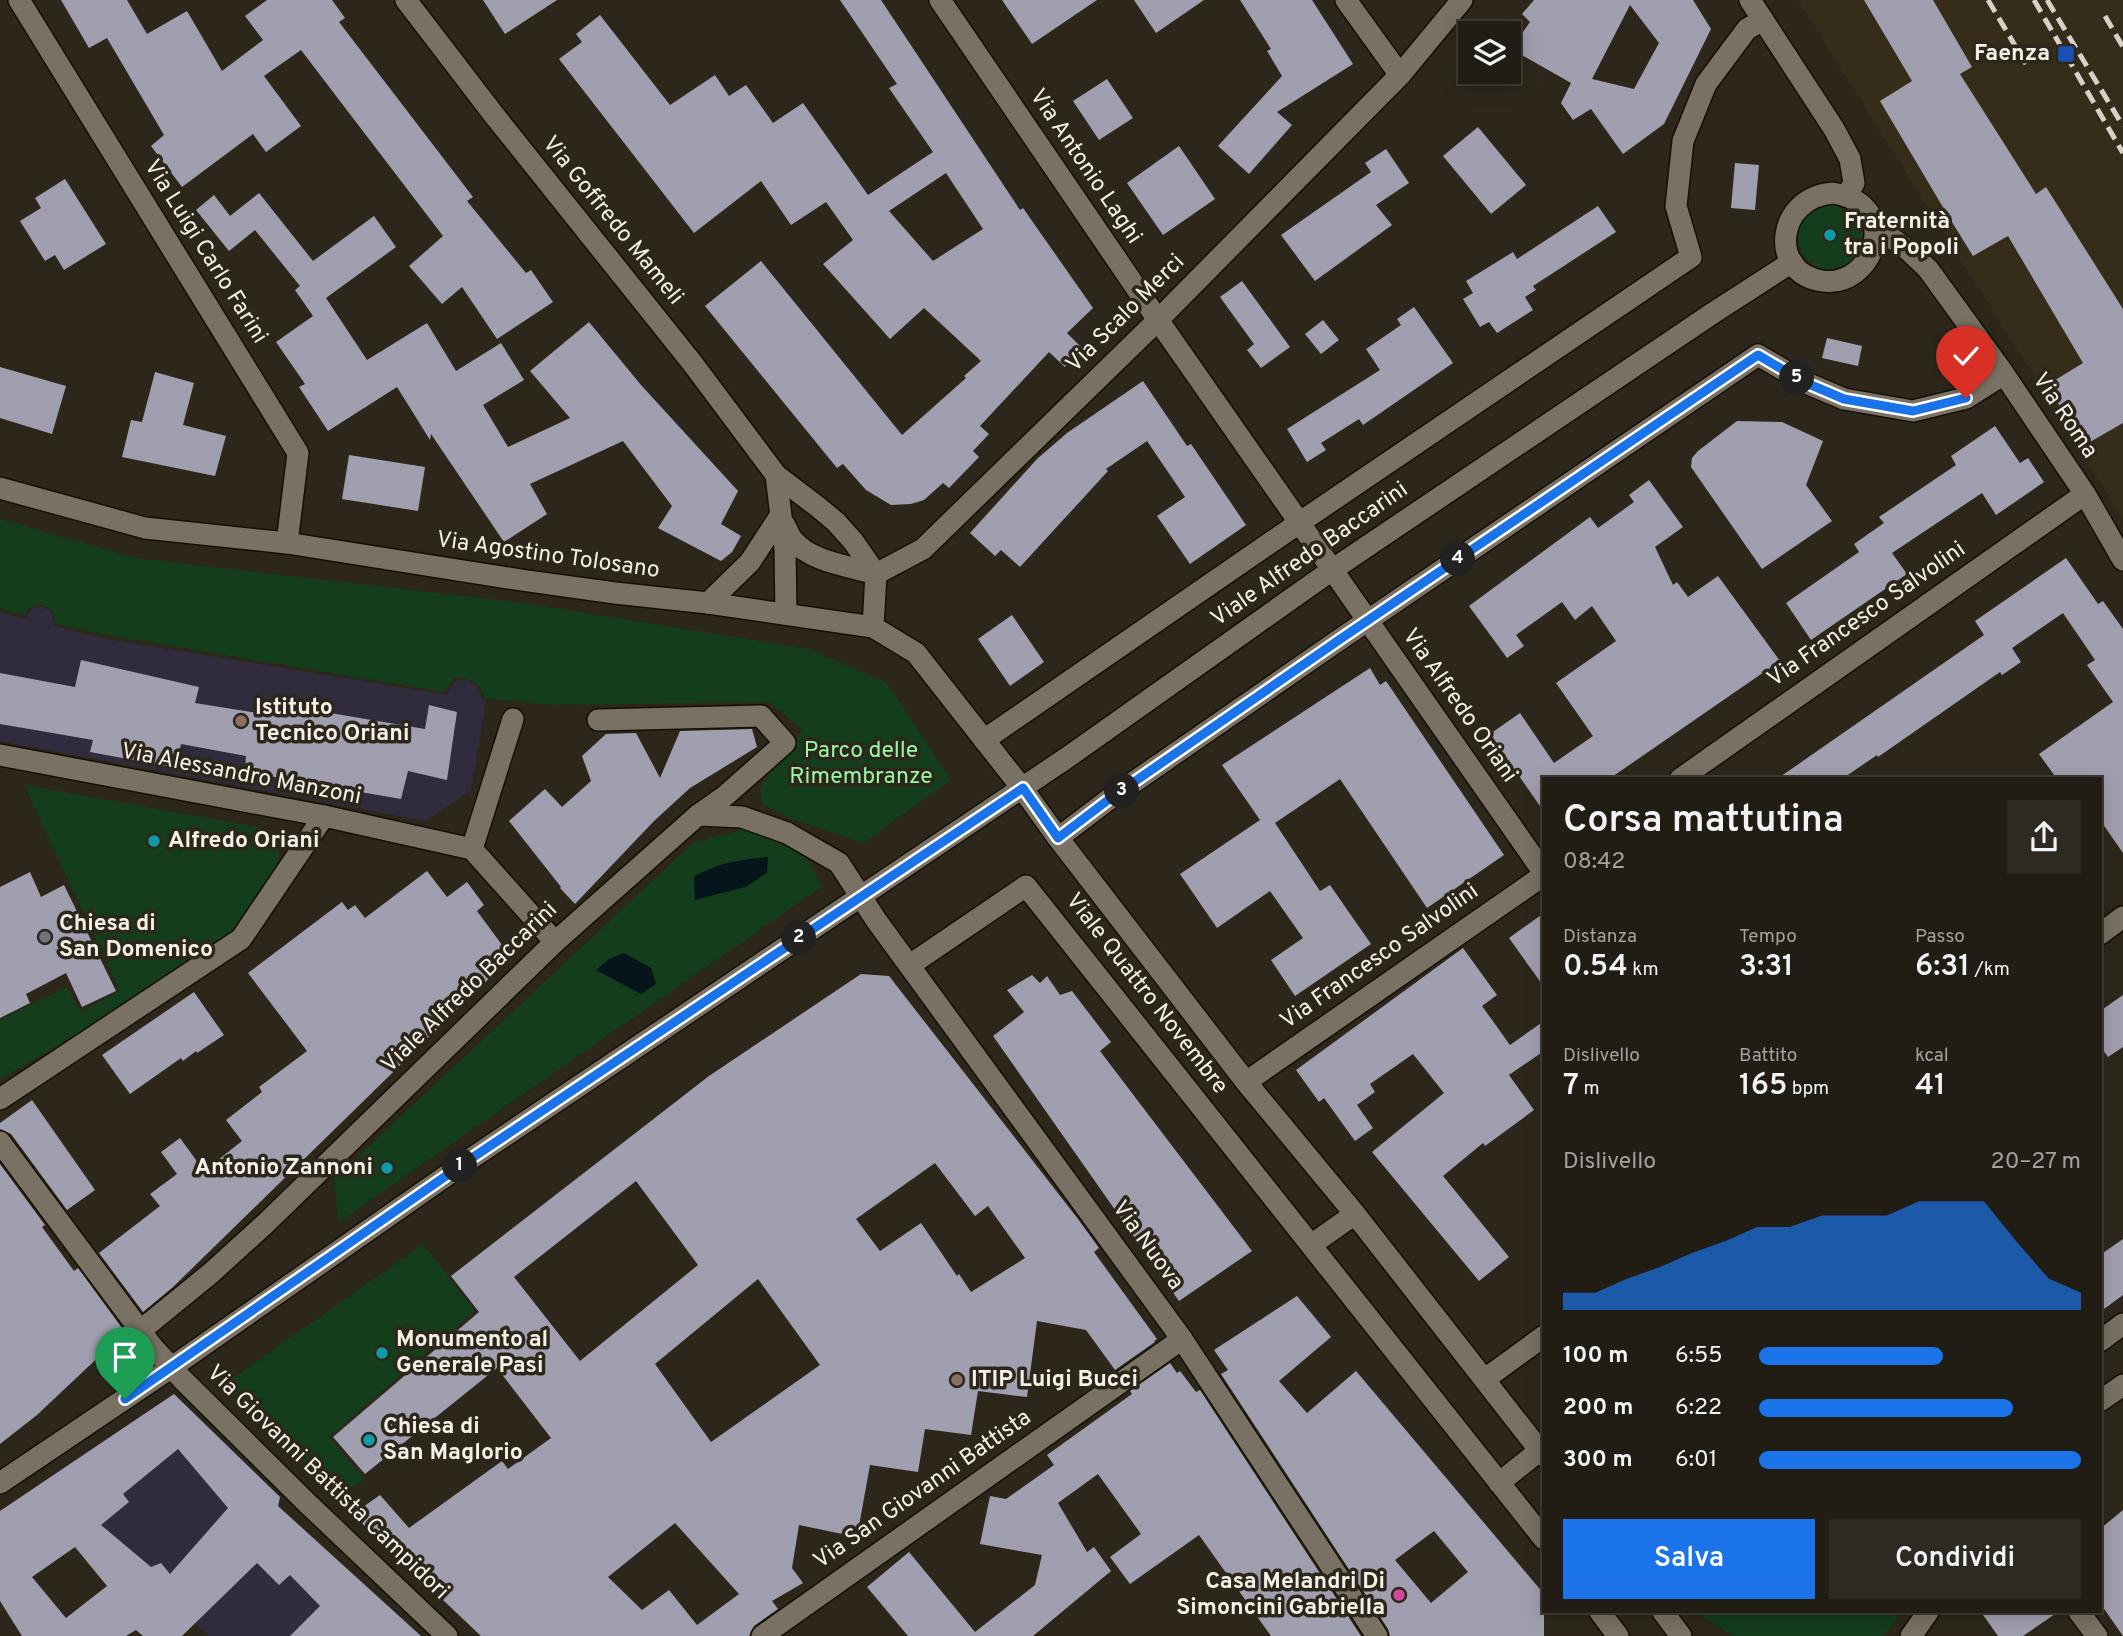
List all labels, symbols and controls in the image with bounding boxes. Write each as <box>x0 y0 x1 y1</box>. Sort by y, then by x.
map controls <box>1458 21 1521 84</box>
button: layers <box>1458 21 1521 84</box>
place label: Faenza <box>1974 40 2050 69</box>
marker: Faenza <box>2056 44 2076 64</box>
street label: Via Antonio Laghi <box>1022 84 1148 250</box>
street label: Via Goffredo Mameli <box>535 131 689 311</box>
street label: Via Luigi Carlo Farini <box>137 155 273 349</box>
place label: Fraternità tra i Popoli <box>1844 208 1959 263</box>
marker: Fraternità tra i Popoli <box>1822 227 1838 243</box>
street label: Via Scalo Merci <box>1061 249 1191 379</box>
pin <box>1936 326 1996 398</box>
icon: check <box>1947 337 1985 375</box>
pin: 5 <box>1780 360 1814 396</box>
text: 5 <box>1791 365 1802 389</box>
street label: Via Roma <box>2025 367 2103 465</box>
street label: Viale Alfredo Baccarini <box>1206 476 1414 634</box>
street label: Via Agostino Tolosano <box>434 526 662 586</box>
street label: Via Francesco Salvolini <box>1762 536 1972 694</box>
pin: 4 <box>1440 542 1476 576</box>
text: 4 <box>1451 546 1464 570</box>
street label: Via Alfredo Oriani <box>1395 623 1523 789</box>
place label: Istituto Tecnico Oriani <box>255 694 409 749</box>
marker: Istituto Tecnico Oriani <box>233 713 249 729</box>
park label: Parco delle Rimembranze <box>789 737 933 792</box>
street label: Via Alessandro Manzoni <box>119 738 363 812</box>
pin: 3 <box>1104 774 1140 808</box>
text: 3 <box>1116 778 1127 802</box>
text: Corsa mattutina <box>1563 797 1844 846</box>
button: share <box>2007 800 2081 874</box>
place label: Alfredo Oriani <box>168 827 319 856</box>
marker: Alfredo Oriani <box>146 833 162 849</box>
text: 08:42 <box>1563 848 1625 877</box>
street label: Via Francesco Salvolini <box>1275 878 1485 1036</box>
street label: Viale Quattro Novembre <box>1058 888 1234 1100</box>
street label: Viale Alfredo Baccarini <box>376 896 564 1080</box>
place label: Chiesa di San Domenico <box>59 910 213 965</box>
pin: 2 <box>782 920 816 956</box>
text: 2 <box>793 925 804 949</box>
text: Distanza <box>1563 925 1637 949</box>
text: Tempo <box>1739 925 1797 949</box>
text: Passo <box>1915 925 1965 949</box>
marker: Chiesa di San Domenico <box>37 929 53 945</box>
text: 0.54 <box>1563 949 1628 986</box>
text: 3:31 <box>1739 949 1794 986</box>
text: 6:31 <box>1915 949 1970 986</box>
text: km <box>1628 958 1659 982</box>
text: /km <box>1970 958 2010 982</box>
text: Dislivello <box>1563 1044 1640 1068</box>
text: Battito <box>1739 1044 1797 1068</box>
text: kcal <box>1915 1044 1949 1068</box>
text: 7 <box>1563 1068 1579 1105</box>
text: 165 <box>1739 1068 1787 1105</box>
text: 41 <box>1915 1068 1946 1105</box>
text: m <box>1579 1077 1600 1101</box>
text: bpm <box>1787 1077 1829 1101</box>
pin: 1 <box>442 1148 477 1184</box>
text: Dislivello <box>1563 1148 1656 1177</box>
text: 20–27 m <box>1991 1148 2081 1177</box>
text: 1 <box>456 1153 463 1177</box>
place label: Antonio Zannoni <box>195 1154 373 1183</box>
marker: Antonio Zannoni <box>379 1160 395 1176</box>
street label: Via Nuova <box>1105 1196 1189 1296</box>
place label: Monumento al Generale Pasi <box>396 1326 548 1381</box>
pin <box>95 1327 155 1399</box>
icon: arrive <box>106 1338 144 1376</box>
text: 100 m <box>1563 1342 1628 1371</box>
text: 6:55 <box>1675 1342 1722 1371</box>
marker: Monumento al Generale Pasi <box>374 1345 390 1361</box>
street label: Via Giovanni Battista Campidori <box>200 1359 454 1607</box>
place label: ITIP Luigi Bucci <box>971 1366 1138 1395</box>
marker: ITIP Luigi Bucci <box>949 1372 965 1388</box>
text: 200 m <box>1563 1394 1633 1423</box>
text: 6:22 <box>1675 1394 1722 1423</box>
street label: Via San Giovanni Battista <box>809 1404 1037 1576</box>
place label: Chiesa di San Maglorio <box>383 1413 523 1468</box>
marker: Chiesa di San Maglorio <box>361 1432 377 1448</box>
text: 300 m <box>1563 1446 1633 1475</box>
text: 6:01 <box>1675 1446 1717 1475</box>
button: Salva <box>1563 1519 1815 1599</box>
button: Condividi <box>1829 1519 2081 1599</box>
place label: Casa Melandri Di Simoncini Gabriella <box>1176 1568 1385 1623</box>
marker: Casa Melandri Di Simoncini Gabriella <box>1391 1587 1407 1603</box>

